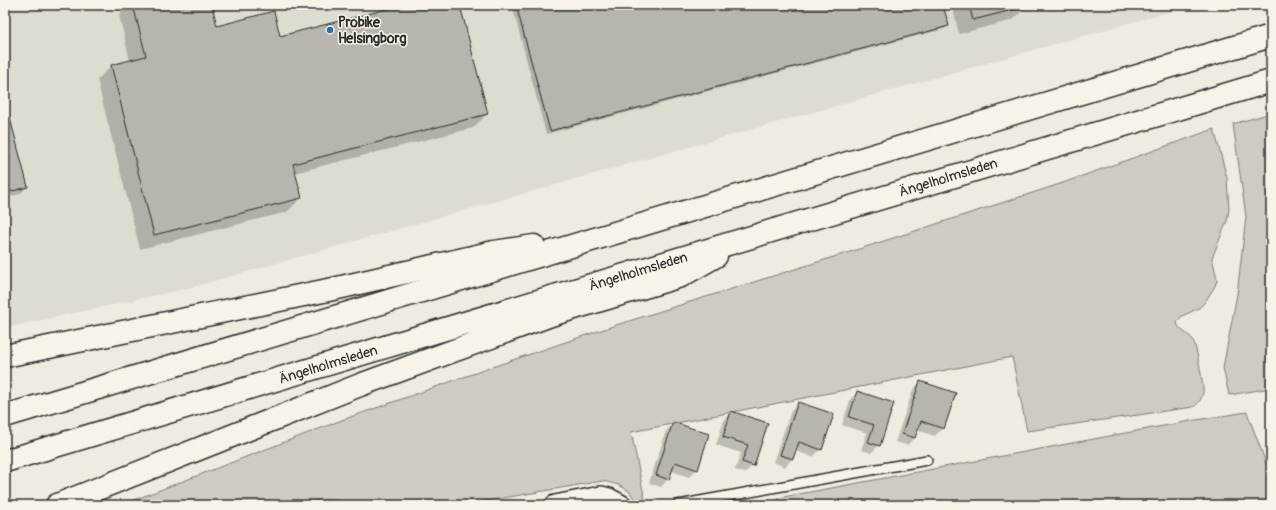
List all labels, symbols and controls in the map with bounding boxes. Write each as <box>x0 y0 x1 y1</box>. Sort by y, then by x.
place label: Probike Helsingborg <box>338 14 407 47</box>
marker: Probike Helsingborg <box>325 25 335 35</box>
street label: Ängelholmsleden <box>897 154 1000 201</box>
street label: Ängelholmsleden <box>587 248 690 295</box>
street label: Ängelholmsleden <box>277 341 380 388</box>

